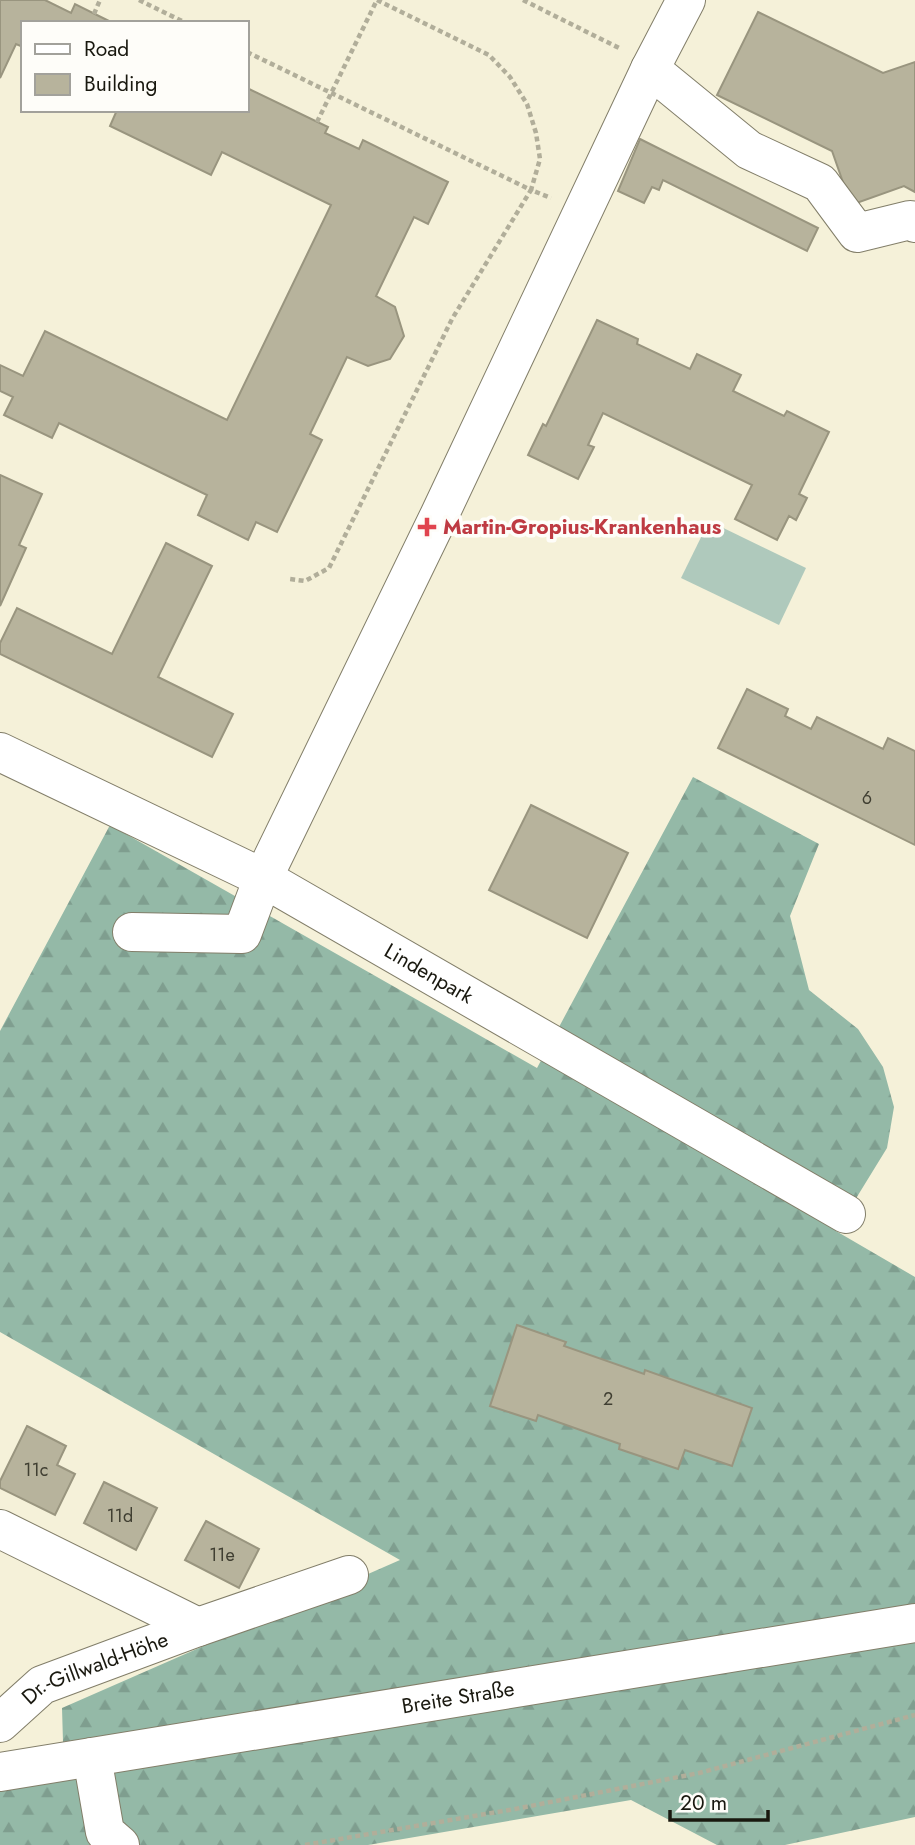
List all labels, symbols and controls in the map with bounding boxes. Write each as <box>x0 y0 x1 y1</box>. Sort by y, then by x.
legend <box>21 21 248 112</box>
text: Road <box>84 34 129 64</box>
text: Building <box>84 69 157 99</box>
place label: Martin-Gropius-Krankenhaus <box>443 512 722 542</box>
marker: Martin-Gropius-Krankenhaus <box>417 517 437 537</box>
house number: 6 <box>862 785 872 811</box>
street label: Lindenpark <box>379 936 480 1011</box>
house number: 2 <box>603 1386 613 1412</box>
house number: 11c <box>24 1457 48 1483</box>
house number: 11d <box>107 1503 133 1529</box>
house number: 11e <box>209 1542 235 1568</box>
street label: Dr.-Gillwald-Höhe <box>15 1624 173 1711</box>
street label: Breite Straße <box>399 1673 517 1721</box>
scale bar <box>670 1778 768 1822</box>
text: 20 m <box>680 1788 727 1818</box>

